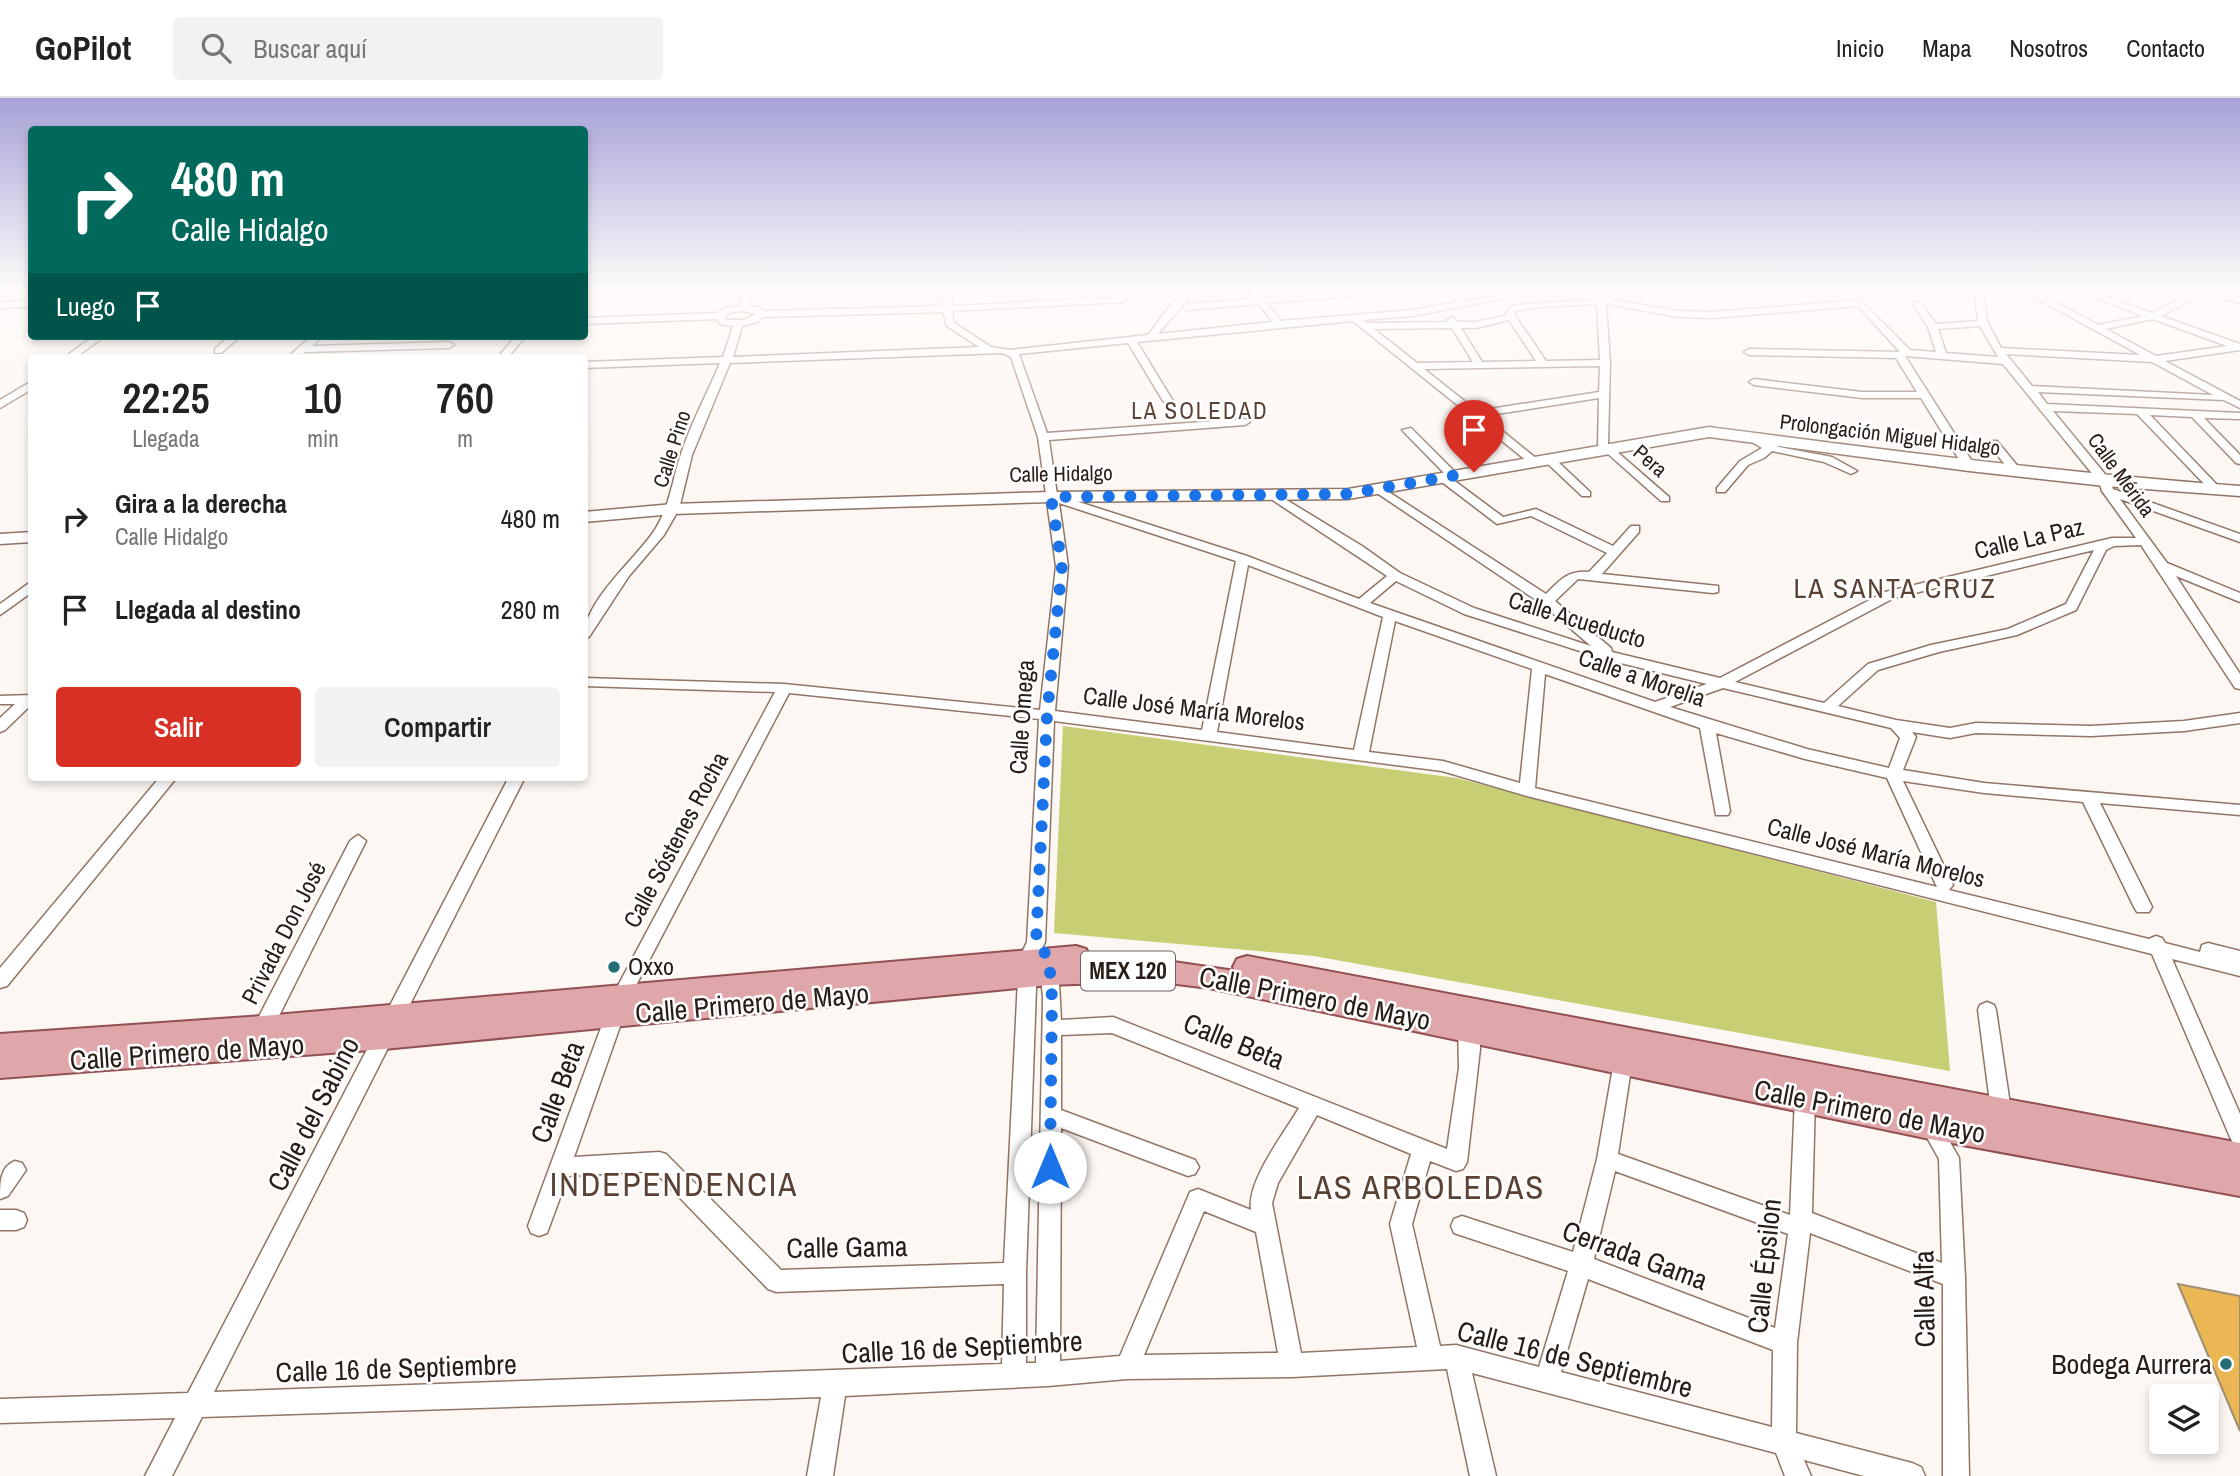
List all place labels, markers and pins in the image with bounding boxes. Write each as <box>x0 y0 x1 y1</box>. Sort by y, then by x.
pin <box>1444 400 1504 472</box>
place label: Oxxo <box>628 950 674 982</box>
marker: Oxxo <box>606 959 622 975</box>
place label: Bodega Aurrera <box>2051 1345 2212 1383</box>
marker: Bodega Aurrera <box>2218 1356 2234 1372</box>

